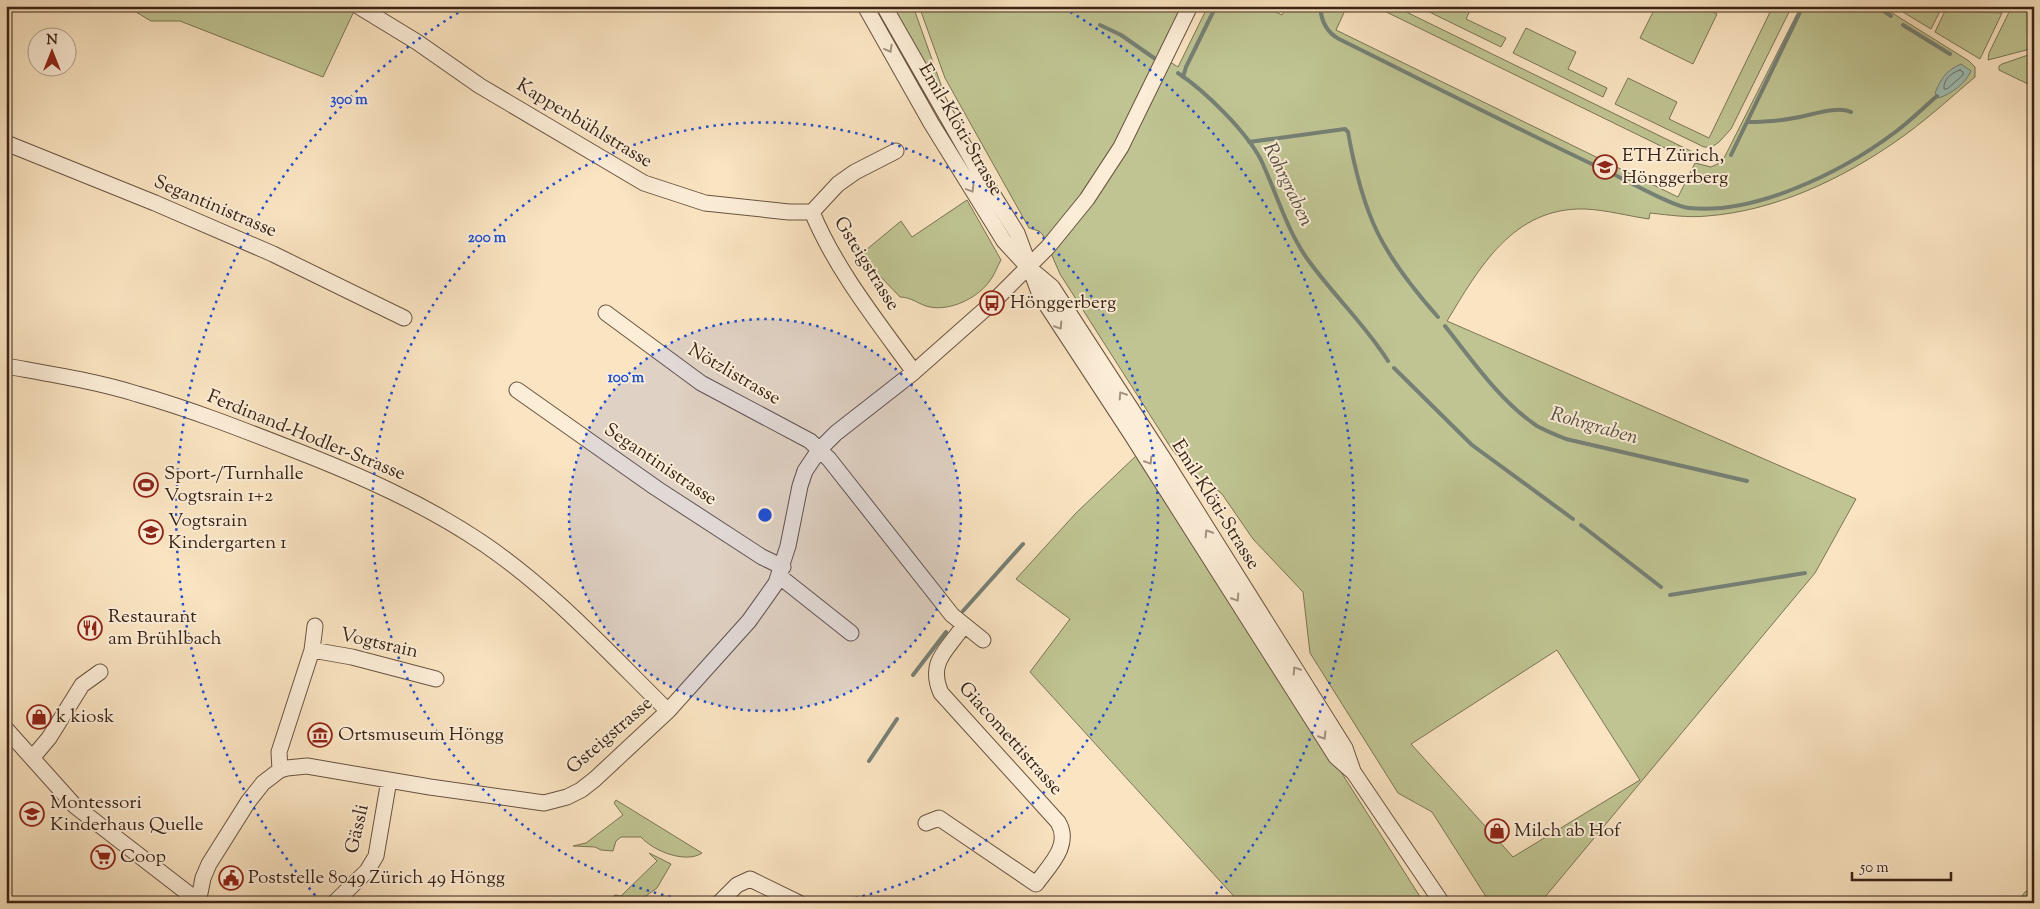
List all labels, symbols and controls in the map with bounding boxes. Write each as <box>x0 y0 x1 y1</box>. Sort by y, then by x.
north arrow <box>28 28 78 78</box>
text: N <box>46 31 58 51</box>
one-way arrow <box>883 43 893 52</box>
street label: Emil-Klöti-Strasse <box>911 59 1009 201</box>
street label: Kappenbühlstrasse <box>511 73 657 175</box>
text: 300 m <box>330 90 368 111</box>
water label: Rohrgraben <box>1254 138 1320 232</box>
place label: ETH Zürich, Hönggerberg <box>1622 143 1728 192</box>
school or university icon: ETH Zürich, Hönggerberg <box>1592 154 1618 180</box>
street label: Segantinistrasse <box>149 169 281 245</box>
one-way arrow <box>965 184 974 193</box>
street label: Gsteigstrasse <box>826 212 906 316</box>
text: 200 m <box>468 228 507 249</box>
bus stop icon: Hönggerberg <box>979 290 1005 316</box>
place label: Hönggerberg <box>1010 290 1116 317</box>
one-way arrow <box>1053 320 1063 329</box>
street label: Nötzlistrasse <box>683 338 786 413</box>
text: 100 m <box>608 368 645 389</box>
street label: Ferdinand-Hodler-Strasse <box>203 384 409 488</box>
one-way arrow <box>1119 391 1128 401</box>
water label: Rohrgraben <box>1547 401 1642 453</box>
street label: Segantinistrasse <box>598 417 722 513</box>
street label: Emil-Klöti-Strasse <box>1164 435 1266 575</box>
one-way arrow <box>1142 456 1152 465</box>
place label: Sport-/Turnhalle Vogtsrain 1+2 <box>164 461 304 510</box>
sports icon: Sport-/Turnhalle Vogtsrain 1+2 <box>133 472 159 498</box>
centre of rings <box>756 506 774 524</box>
place label: Vogtsrain Kindergarten 1 <box>168 508 287 557</box>
school or university icon: Vogtsrain Kindergarten 1 <box>138 519 164 545</box>
one-way arrow <box>1205 529 1215 538</box>
one-way arrow <box>1230 593 1239 602</box>
place label: Restaurant am Brühlbach <box>108 604 222 653</box>
restaurant icon: Restaurant am Brühlbach <box>77 615 103 641</box>
street label: Vogtsrain <box>337 622 421 666</box>
one-way arrow <box>1292 666 1302 675</box>
street label: Giacomettistrasse <box>952 676 1069 802</box>
street label: Gsteigstrasse <box>561 691 659 781</box>
shop icon: k kiosk <box>26 704 52 730</box>
place label: k kiosk <box>56 704 115 731</box>
museum icon: Ortsmuseum Höngg <box>307 722 333 748</box>
place label: Ortsmuseum Höngg <box>338 722 504 749</box>
one-way arrow <box>1316 730 1326 739</box>
place label: Montessori Kinderhaus Quelle <box>50 790 204 839</box>
school or university icon: Montessori Kinderhaus Quelle <box>19 801 45 827</box>
street label: Gässli <box>339 802 377 856</box>
shop icon: Milch ab Hof <box>1484 818 1510 844</box>
place label: Milch ab Hof <box>1514 818 1622 845</box>
supermarket icon: Coop <box>90 844 116 870</box>
place label: Coop <box>120 844 166 871</box>
scale bar <box>1852 849 1951 881</box>
text: 50 m <box>1859 858 1889 879</box>
public building icon: Poststelle 8049 Zürich 49 Höngg <box>218 865 244 891</box>
place label: Poststelle 8049 Zürich 49 Höngg <box>248 865 505 892</box>

